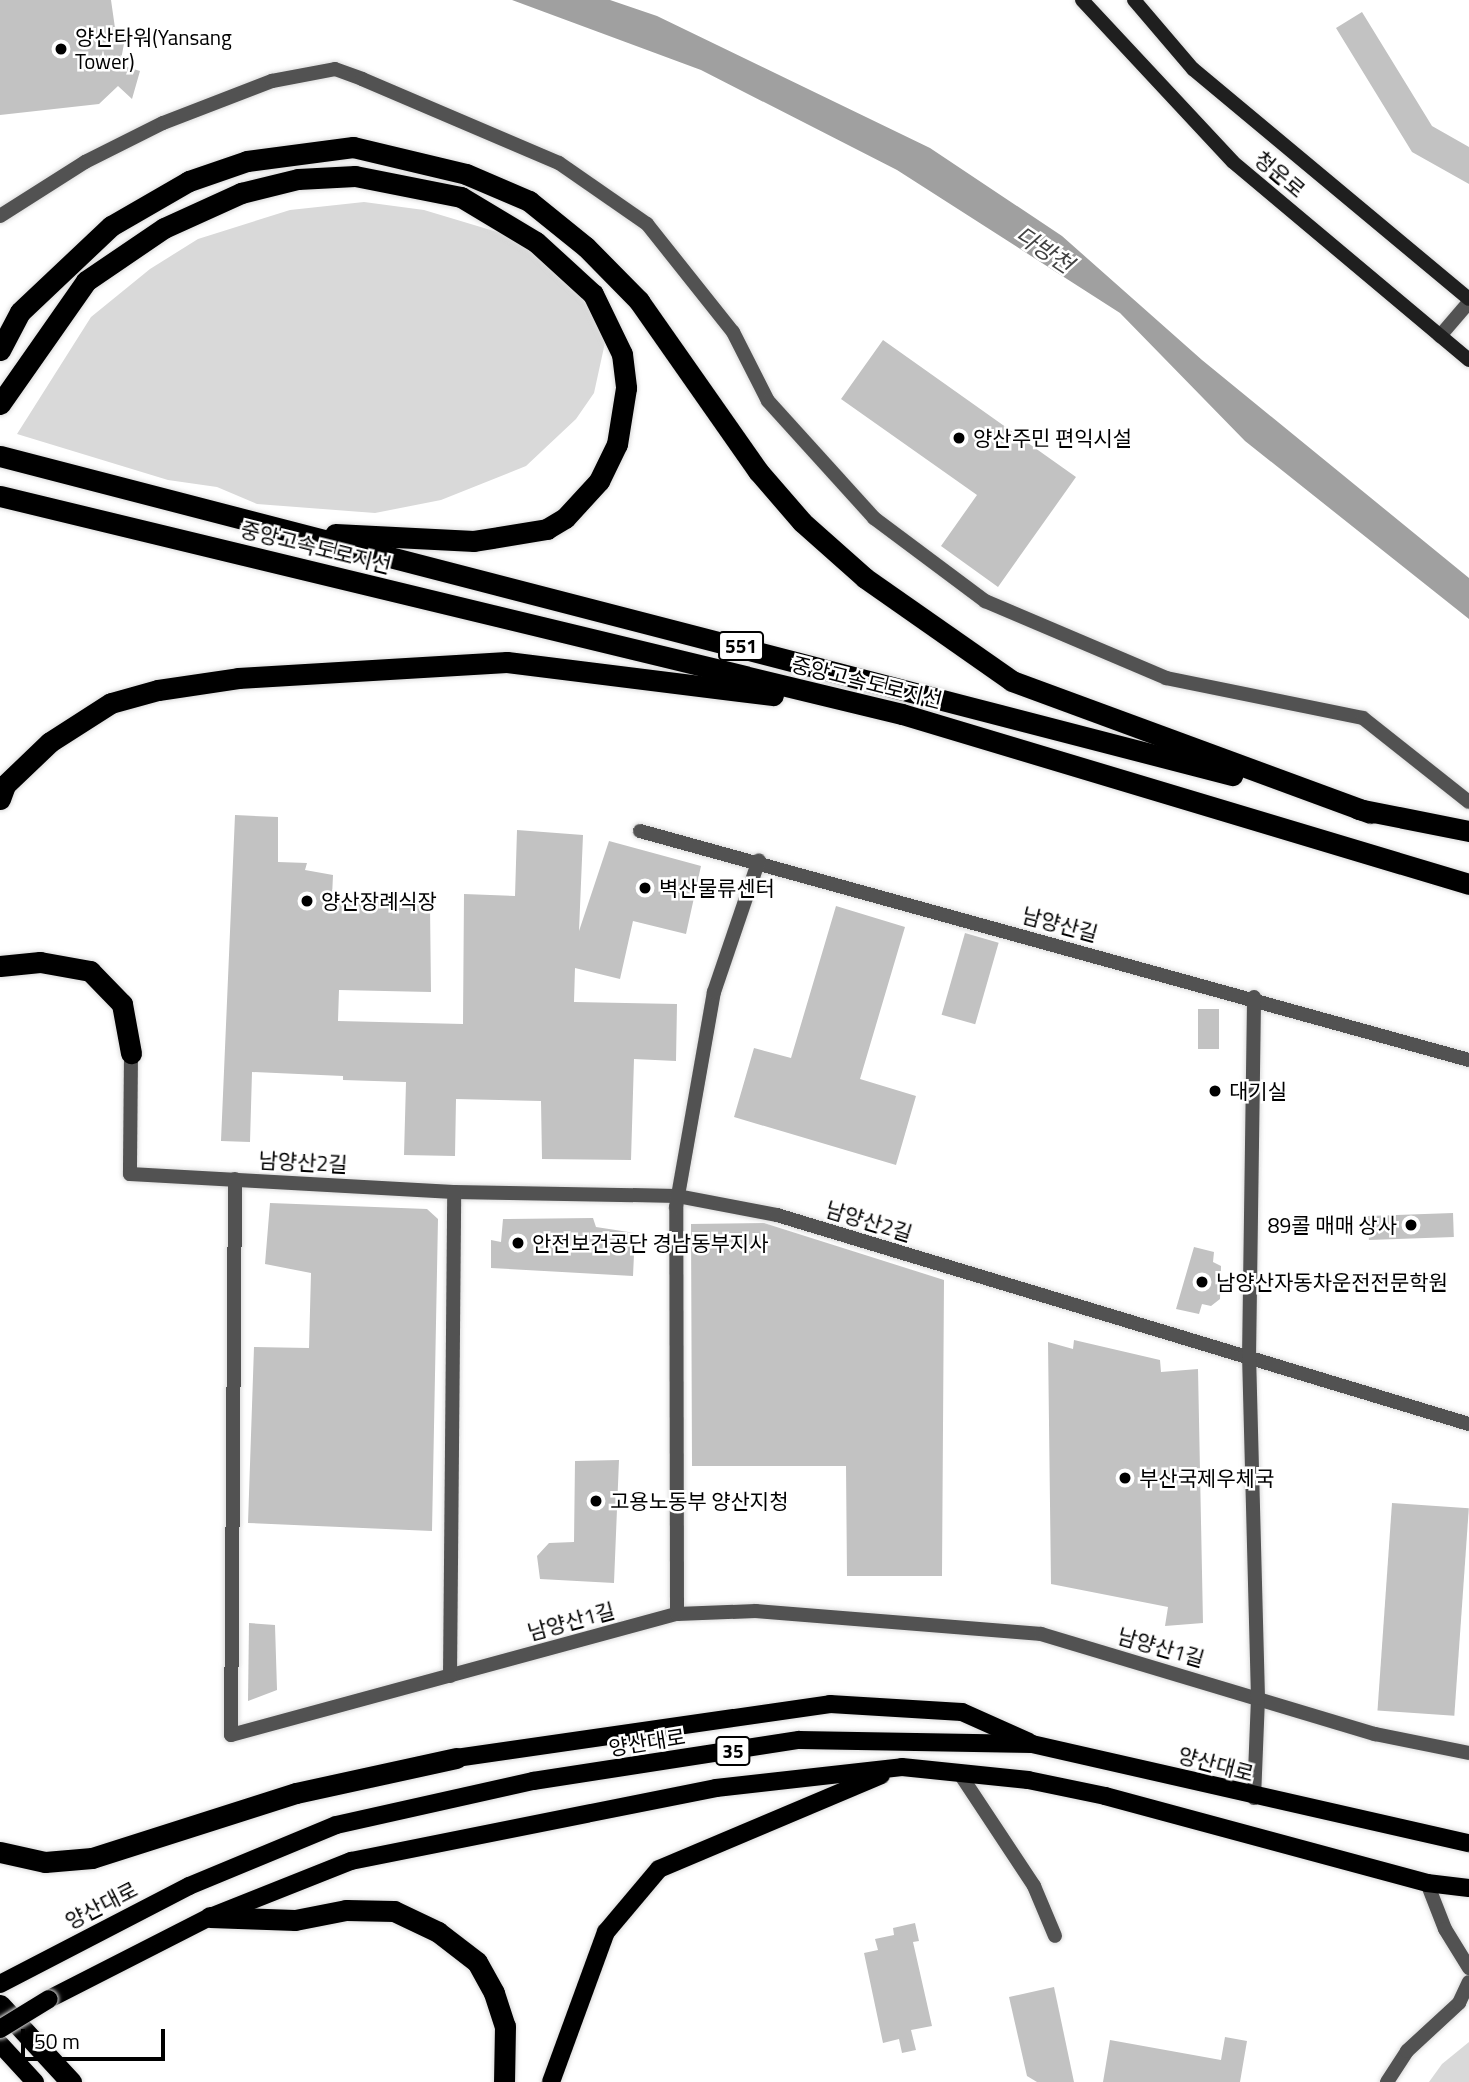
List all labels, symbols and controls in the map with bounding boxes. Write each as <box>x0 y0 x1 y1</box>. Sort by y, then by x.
place label: 양산타워(Yansang Tower) <box>75 24 232 74</box>
marker: 양산타워(Yansang Tower) <box>53 41 69 57</box>
street label: 청운로 <box>1250 146 1310 202</box>
water label: 다방천 <box>1010 221 1078 279</box>
place label: 양산주민 편익시설 <box>973 425 1132 451</box>
marker: 양산주민 편익시설 <box>951 430 967 446</box>
street label: 중앙고속도로지선 <box>238 516 394 578</box>
road number: 551 <box>716 631 766 662</box>
street label: 중앙고속도로지선 <box>789 651 945 713</box>
place label: 벽산물류센터 <box>659 875 775 901</box>
marker: 벽산물류센터 <box>637 880 653 896</box>
place label: 양산장례식장 <box>321 888 437 914</box>
marker: 양산장례식장 <box>299 893 315 909</box>
street label: 남양산길 <box>1019 902 1101 946</box>
place label: 대기실 <box>1229 1078 1287 1104</box>
marker: 대기실 <box>1207 1083 1223 1099</box>
street label: 남양산2길 <box>258 1147 348 1177</box>
street label: 남양산2길 <box>823 1196 915 1246</box>
place label: 89콜 매매 상사 <box>1268 1212 1397 1238</box>
marker: 89콜 매매 상사 <box>1403 1217 1419 1233</box>
place label: 안전보건공단 경남동부지사 <box>532 1230 768 1256</box>
marker: 안전보건공단 경남동부지사 <box>510 1235 526 1251</box>
place label: 남양산자동차운전전문학원 <box>1216 1269 1448 1295</box>
marker: 남양산자동차운전전문학원 <box>1194 1274 1210 1290</box>
place label: 부산국제우체국 <box>1139 1465 1274 1491</box>
marker: 부산국제우체국 <box>1117 1470 1133 1486</box>
place label: 고용노동부 양산지청 <box>610 1488 788 1514</box>
marker: 고용노동부 양산지청 <box>588 1493 604 1509</box>
street label: 남양산1길 <box>525 1597 617 1645</box>
street label: 남양산1길 <box>1115 1623 1207 1671</box>
street label: 양산대로 <box>607 1724 687 1760</box>
road number: 35 <box>714 1736 752 1766</box>
street label: 양산대로 <box>1175 1742 1257 1786</box>
street label: 양산대로 <box>61 1876 141 1934</box>
scale bar <box>24 2016 168 2060</box>
text: 50 m <box>34 2025 80 2057</box>

